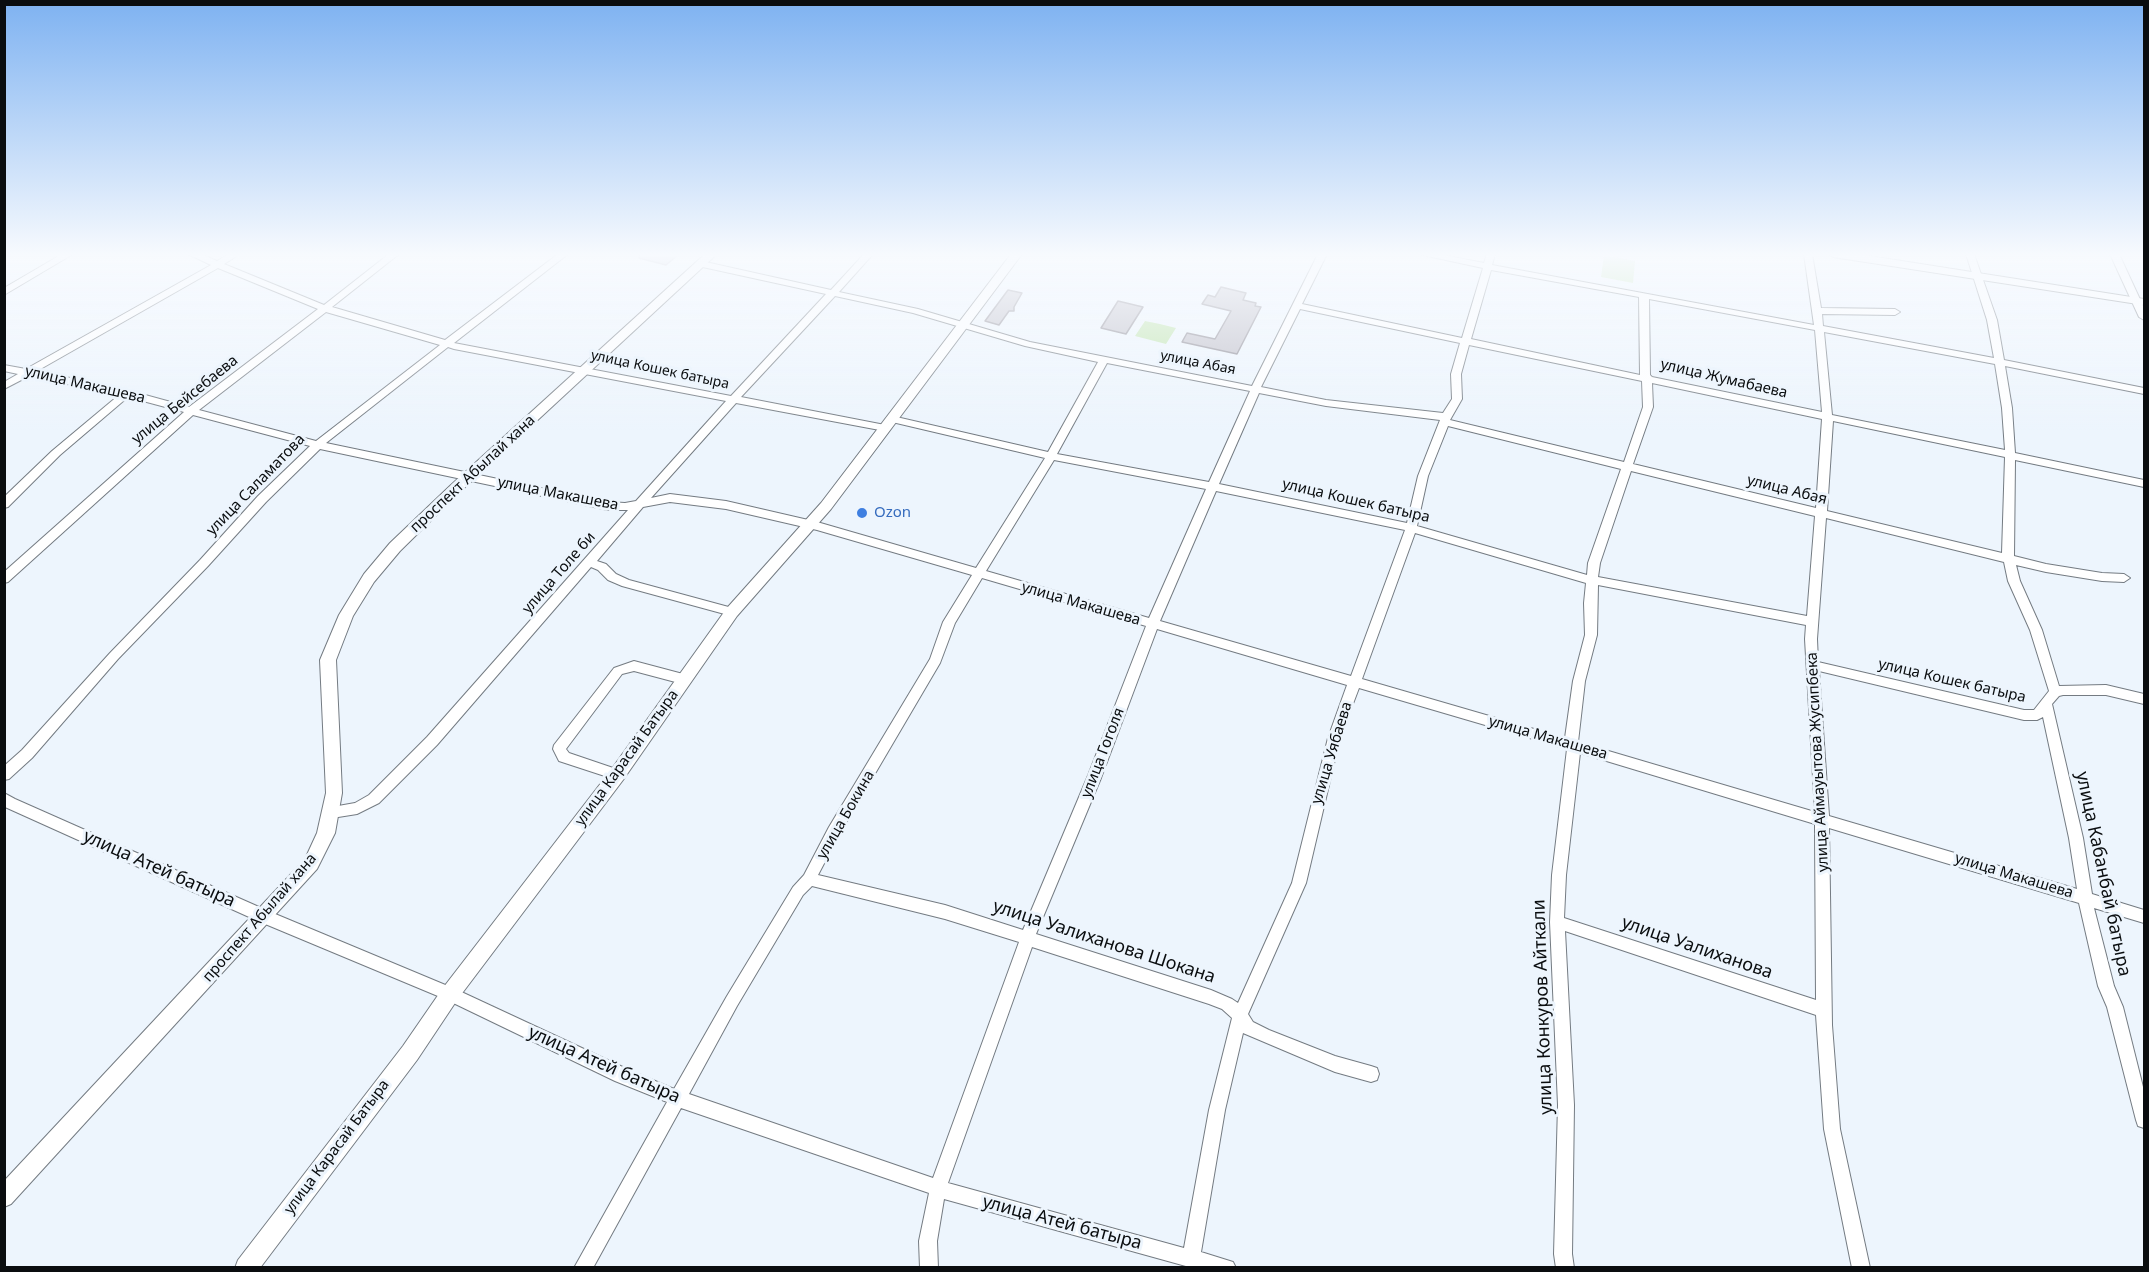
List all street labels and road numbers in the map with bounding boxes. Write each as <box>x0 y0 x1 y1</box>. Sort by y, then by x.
street label: улица Кошек батыра <box>589 347 731 393</box>
street label: улица Абая <box>1159 347 1237 379</box>
street label: улица Бейсебаева <box>128 352 242 448</box>
street label: улица Жумабаева <box>1659 356 1789 402</box>
street label: улица Макашева <box>23 362 147 408</box>
street label: проспект Абылай хана <box>407 411 539 537</box>
street label: улица Саламатова <box>203 431 309 539</box>
street label: улица Абая <box>1745 471 1829 509</box>
street label: улица Макашева <box>496 473 620 515</box>
street label: улица Кошек батыра <box>1280 475 1432 527</box>
street label: улица Толе би <box>519 528 599 618</box>
street label: улица Макашева <box>1019 578 1143 630</box>
street label: улица Аймауытова Жусипбека <box>1803 652 1833 872</box>
street label: улица Кошек батыра <box>1876 655 2028 707</box>
street label: улица Карасай Батыра <box>572 687 682 829</box>
street label: улица Уябаева <box>1308 700 1356 806</box>
street label: улица Гоголя <box>1078 705 1128 801</box>
street label: улица Макашева <box>1486 712 1610 764</box>
street label: улица Бокина <box>813 767 879 863</box>
street label: улица Кабанбай батыра <box>2071 770 2135 978</box>
street label: улица Атей батыра <box>80 826 238 912</box>
street label: улица Макашева <box>1953 849 2075 903</box>
street label: проспект Абылай хана <box>199 850 321 986</box>
street label: улица Уалиханова Шокана <box>990 896 1218 988</box>
street label: улица Конкуров Айткали <box>1528 899 1558 1115</box>
street label: улица Уалиханова <box>1619 912 1775 984</box>
street label: улица Атей батыра <box>525 1022 683 1108</box>
street label: улица Карасай Батыра <box>281 1076 393 1218</box>
street label: улица Атей батыра <box>980 1191 1144 1255</box>

